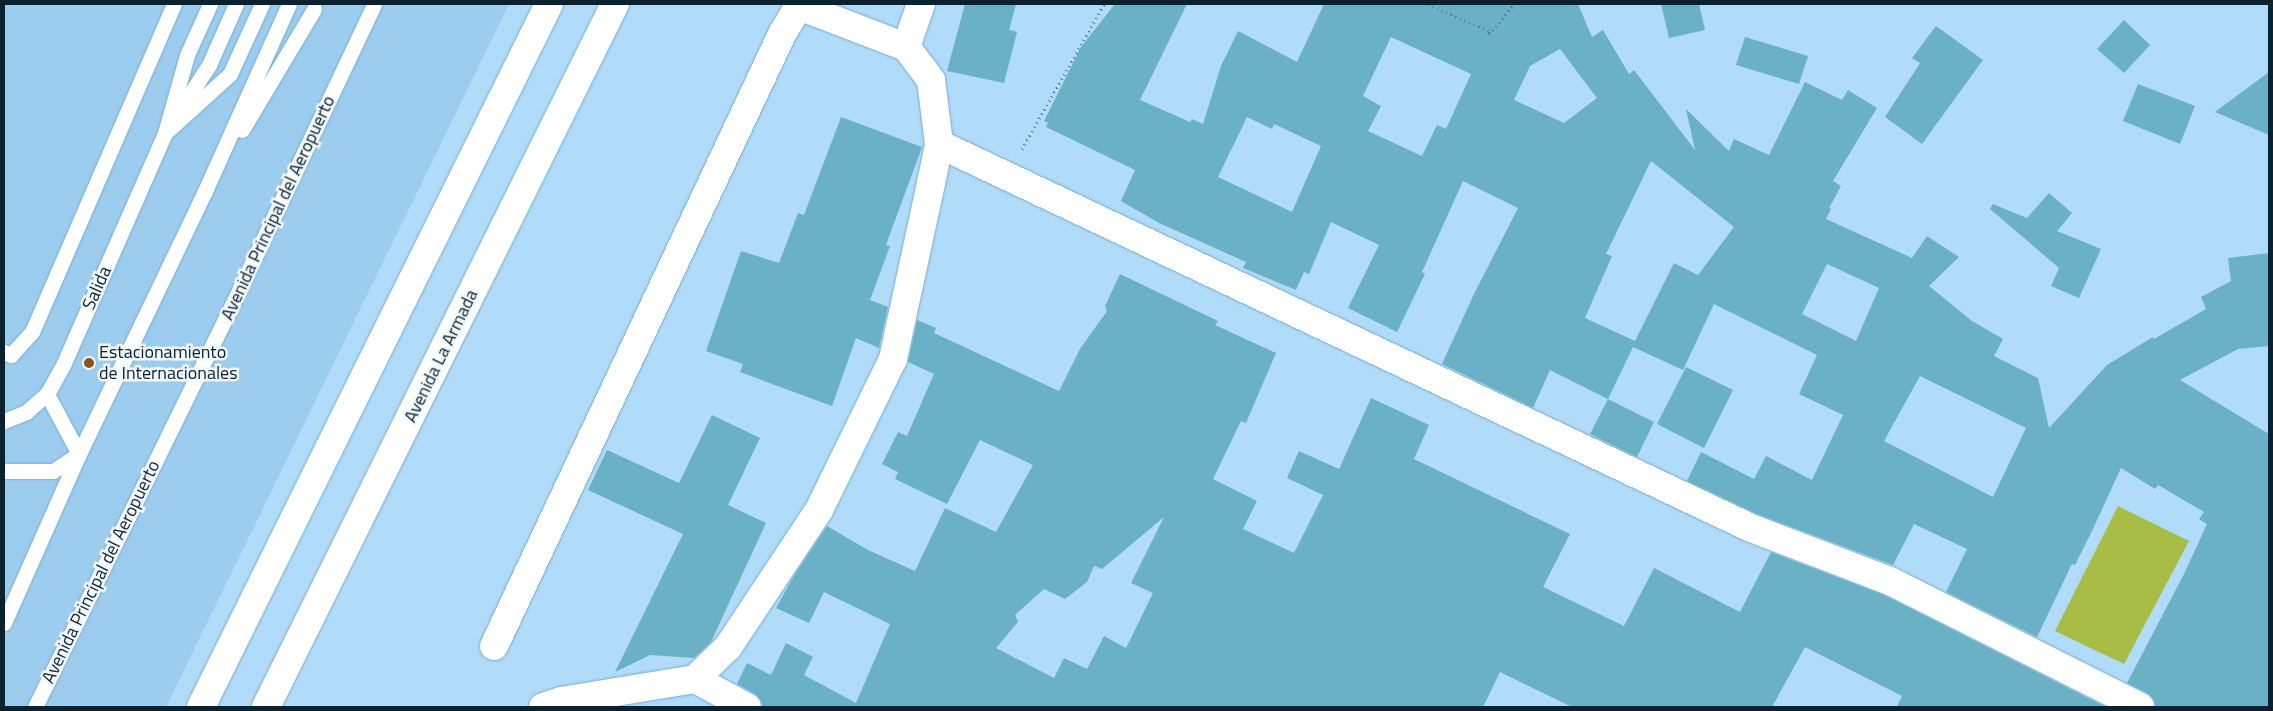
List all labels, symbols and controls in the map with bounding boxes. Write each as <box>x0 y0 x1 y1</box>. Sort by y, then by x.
street label: Avenida Principal del Aeropuerto <box>216 92 340 324</box>
street label: Salida <box>78 263 116 313</box>
street label: Avenida La Armada <box>399 286 483 426</box>
place label: Estacionamiento de Internacionales <box>99 342 238 384</box>
marker: Estacionamiento de Internacionales <box>83 357 95 369</box>
street label: Avenida Principal del Aeropuerto <box>38 457 164 687</box>

